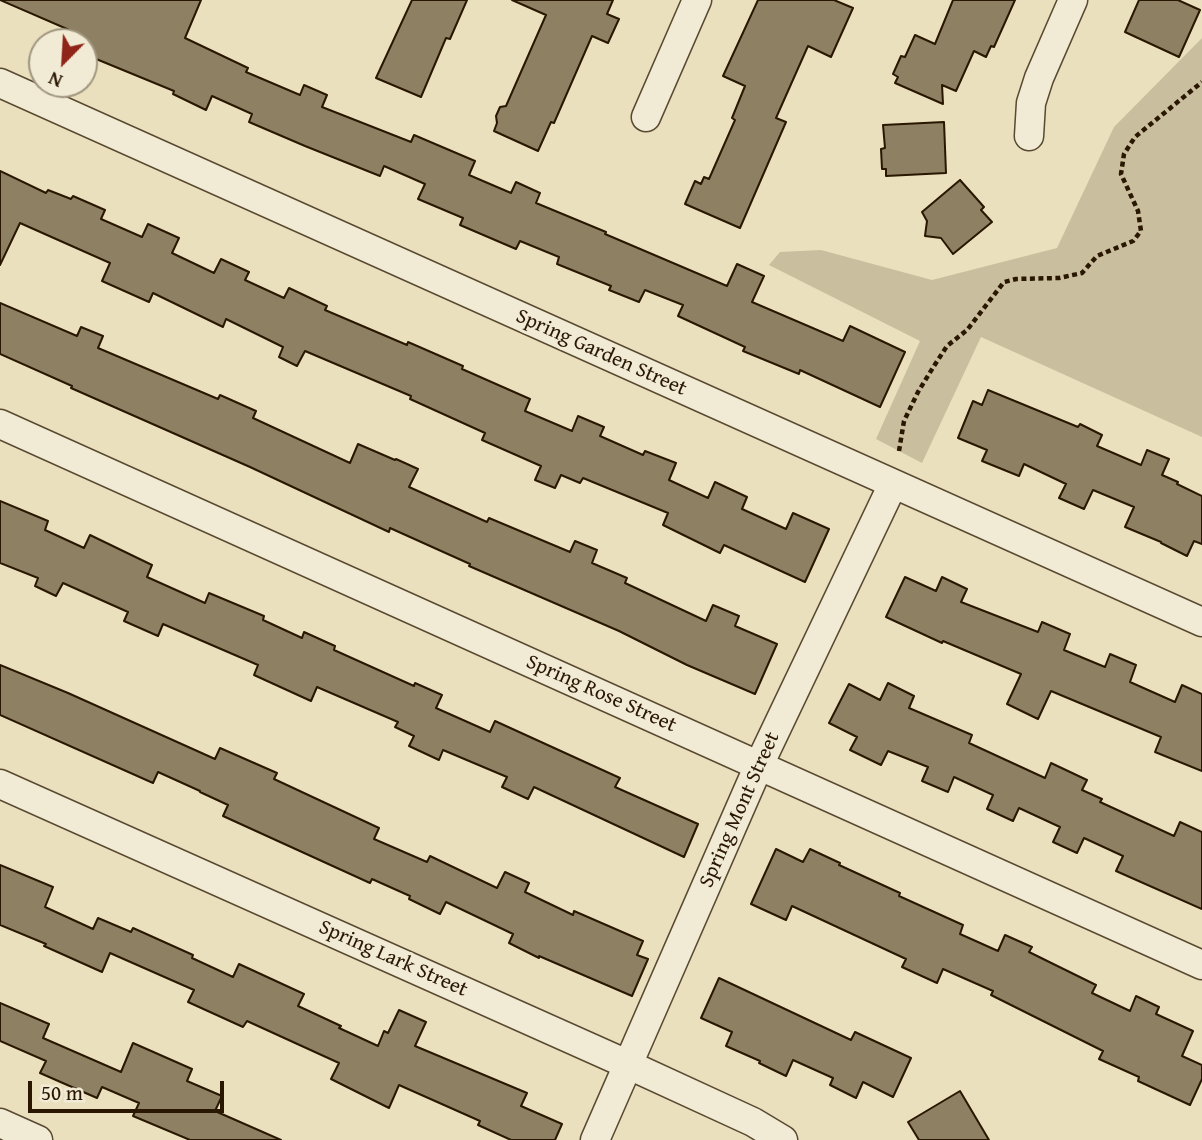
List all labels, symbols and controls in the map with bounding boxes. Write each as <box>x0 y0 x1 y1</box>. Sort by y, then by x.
north arrow <box>28 28 98 98</box>
text: N <box>44 65 67 96</box>
street label: Spring Garden Street <box>512 304 690 402</box>
street label: Spring Rose Street <box>522 650 680 738</box>
street label: Spring Mont Street <box>694 728 786 892</box>
street label: Spring Lark Street <box>315 915 471 1003</box>
scale bar <box>32 1066 228 1110</box>
text: 50 m <box>41 1077 83 1108</box>

